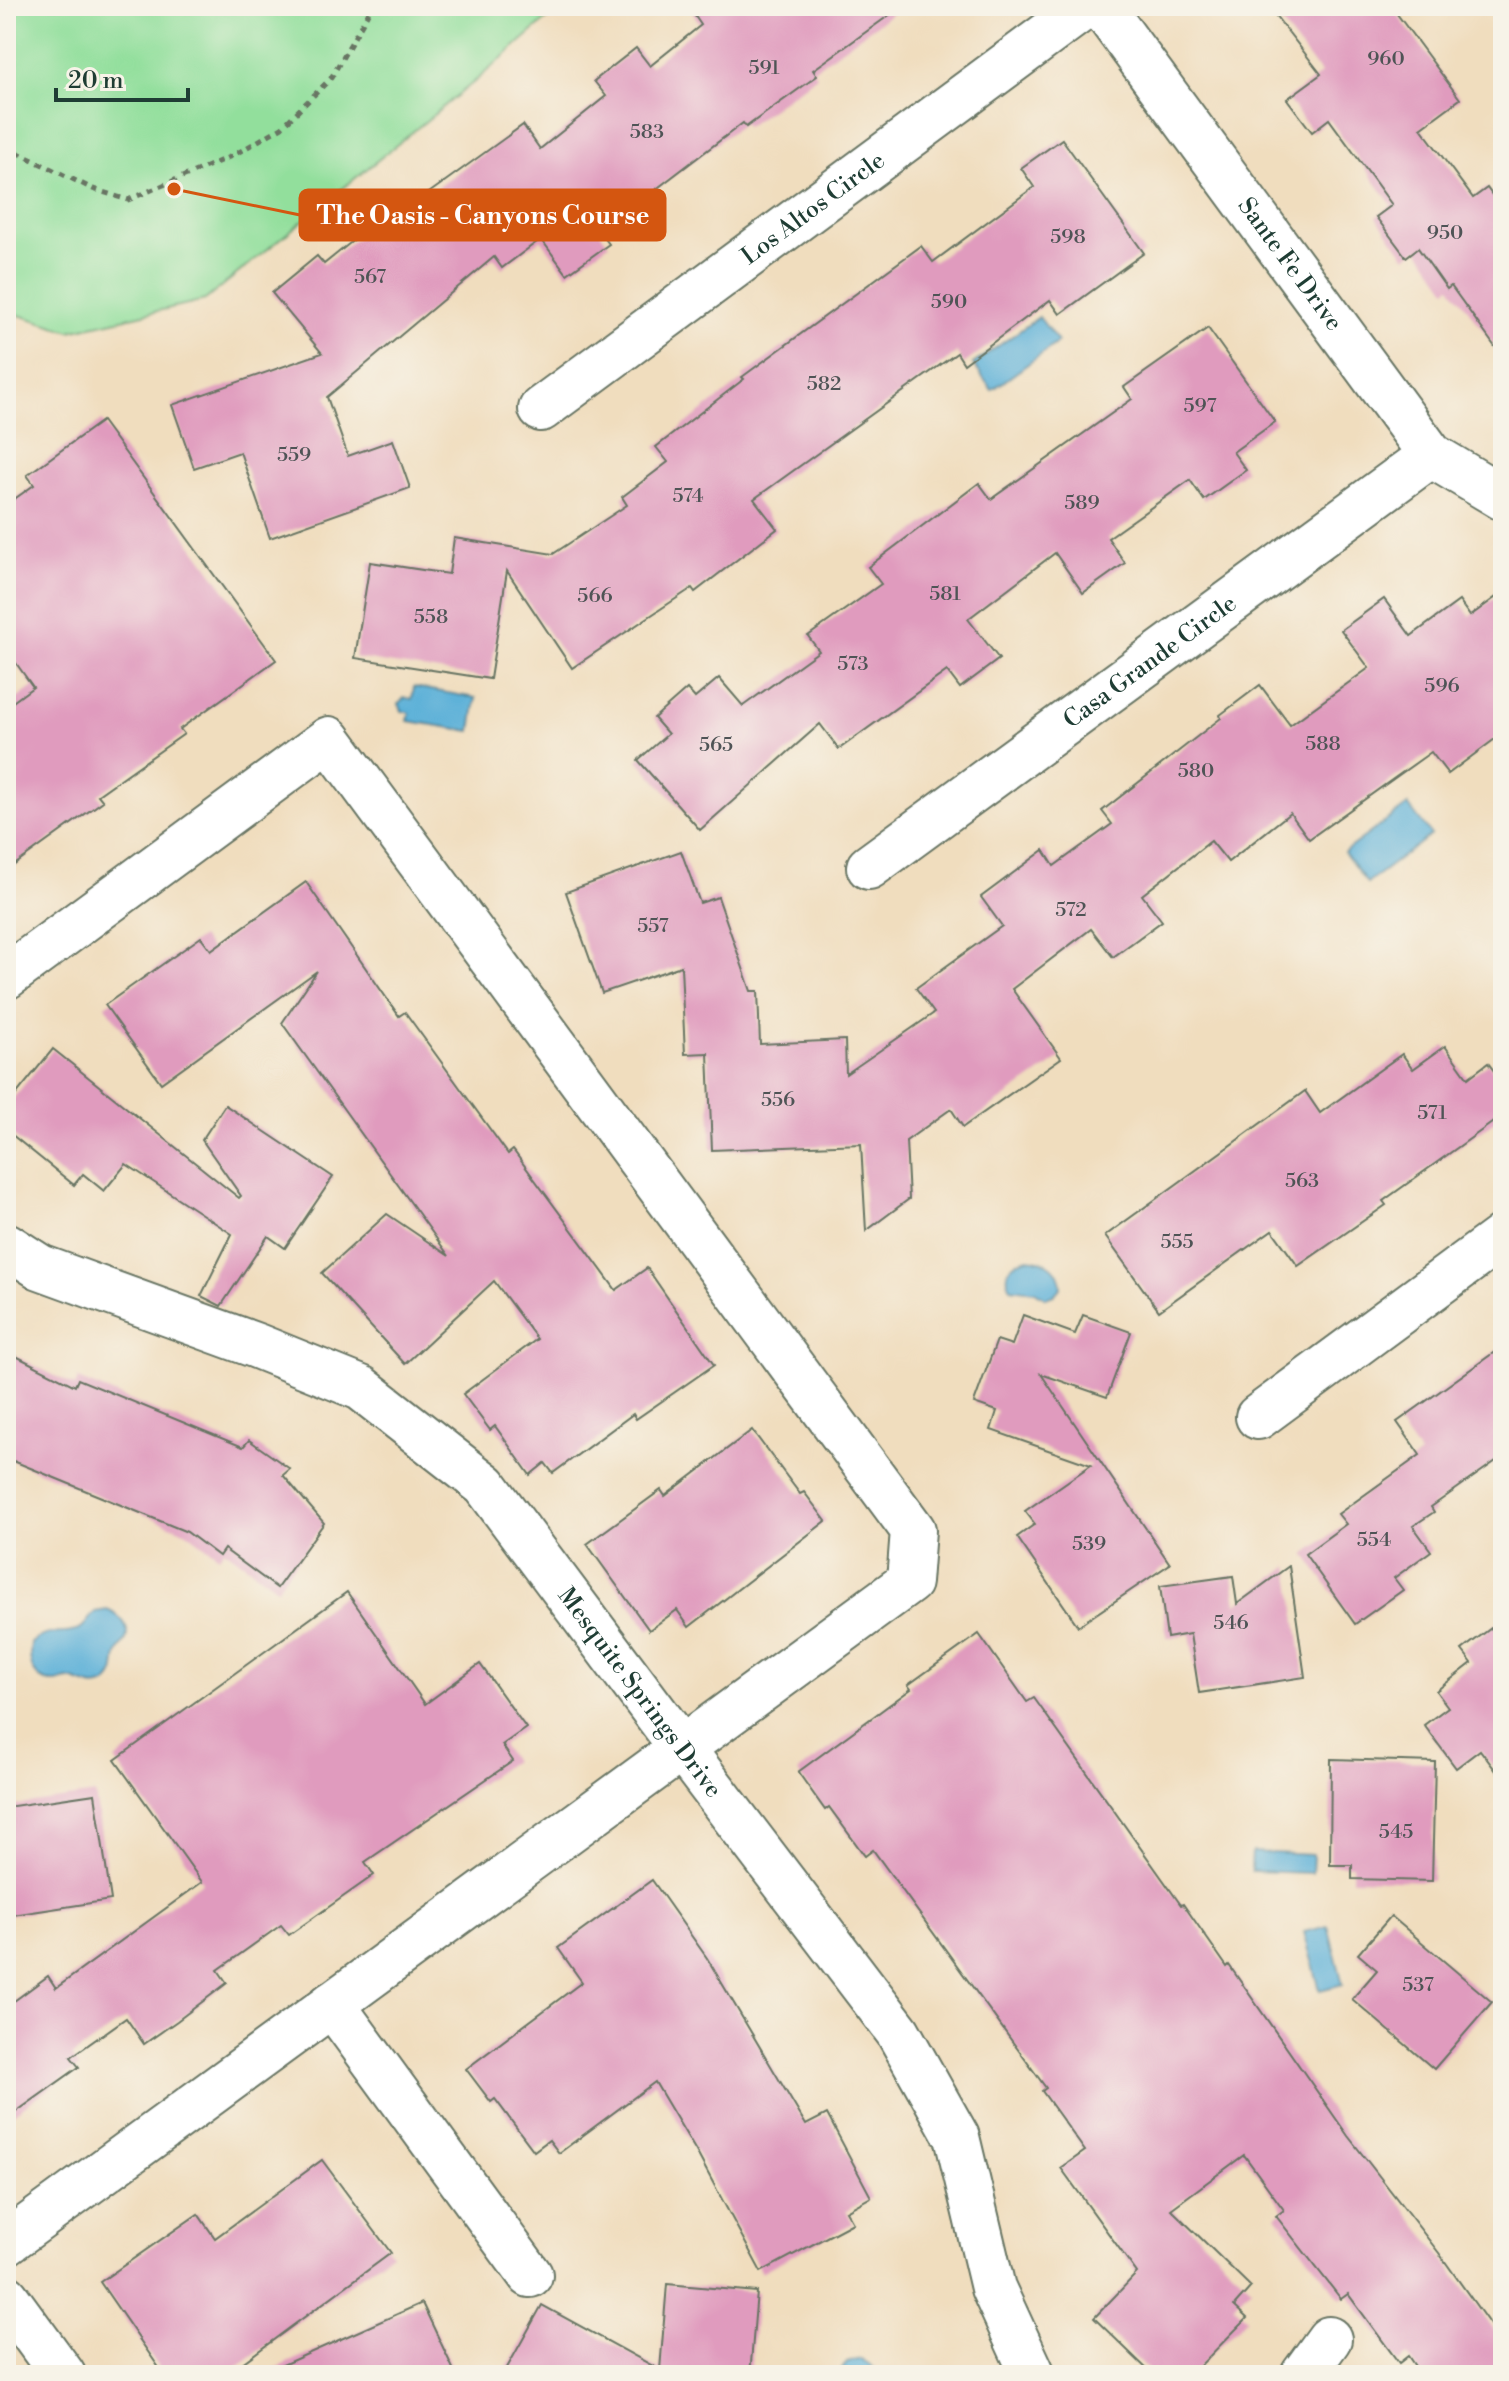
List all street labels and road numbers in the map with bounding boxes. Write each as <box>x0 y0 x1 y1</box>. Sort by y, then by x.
street label: Los Altos Circle <box>736 146 891 272</box>
street label: Sante Fe Drive <box>1231 192 1349 337</box>
street label: Casa Grande Circle <box>1058 589 1243 735</box>
street label: Mesquite Springs Drive <box>551 1582 728 1804</box>

